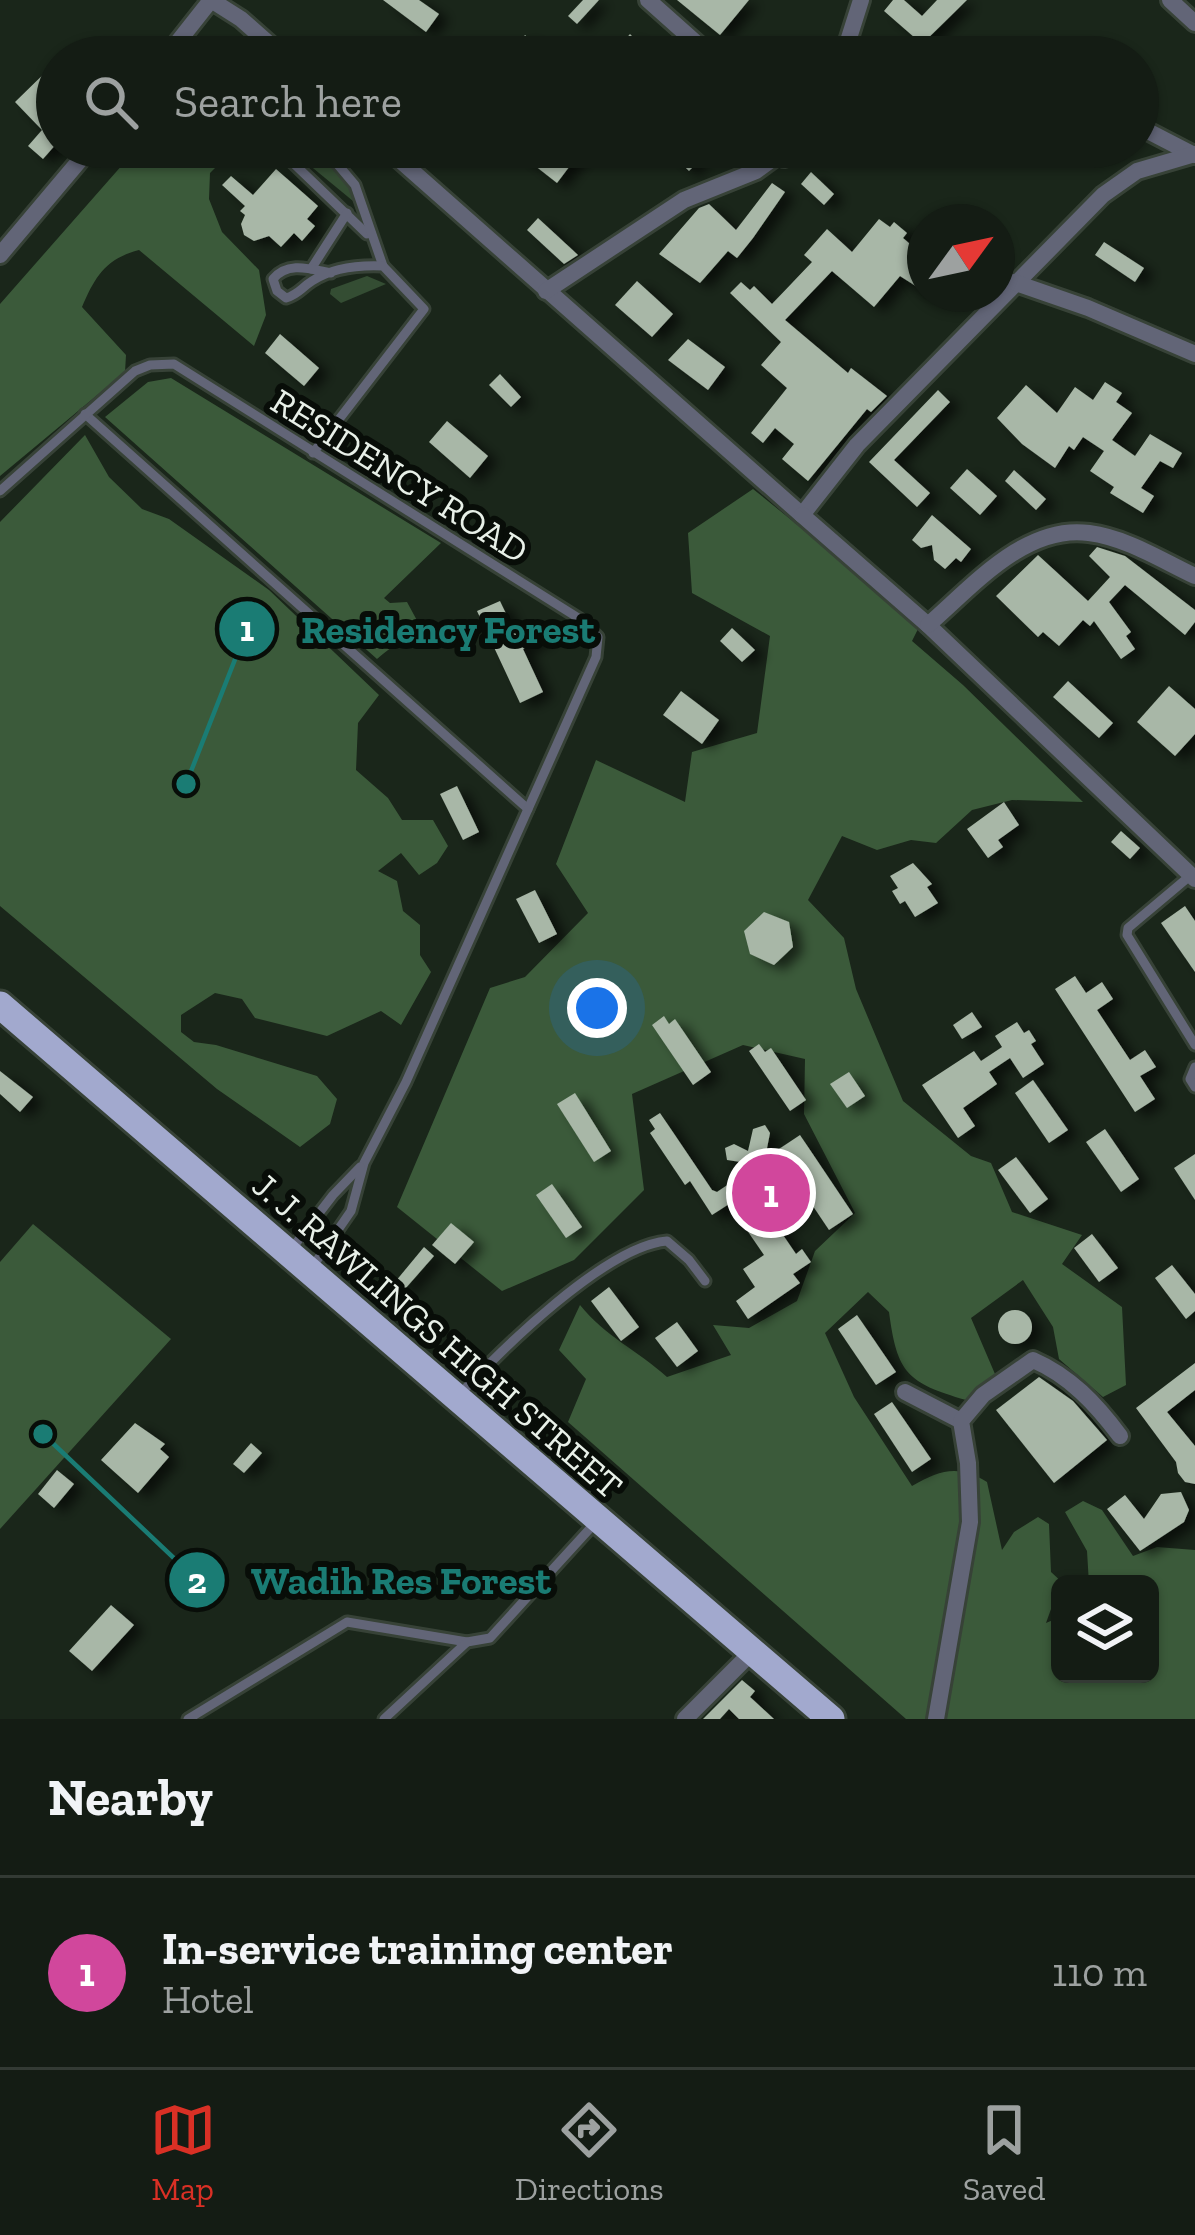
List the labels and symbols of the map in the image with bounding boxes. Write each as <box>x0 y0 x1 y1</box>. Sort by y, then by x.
north arrow <box>907 204 1015 312</box>
street label: RESIDENCY ROAD <box>263 379 536 572</box>
callout: Residency Forest <box>217 591 620 666</box>
text: Residency Forest <box>301 606 595 653</box>
text: 1 <box>240 607 254 650</box>
your location <box>567 978 627 1038</box>
pin: 1 <box>732 1148 810 1238</box>
street label: J. J. RAWLINGS HIGH STREET <box>244 1163 631 1508</box>
callout: Wadih Res Forest <box>167 1543 575 1618</box>
text: Wadih Res Forest <box>251 1557 551 1604</box>
text: 2 <box>187 1559 207 1602</box>

